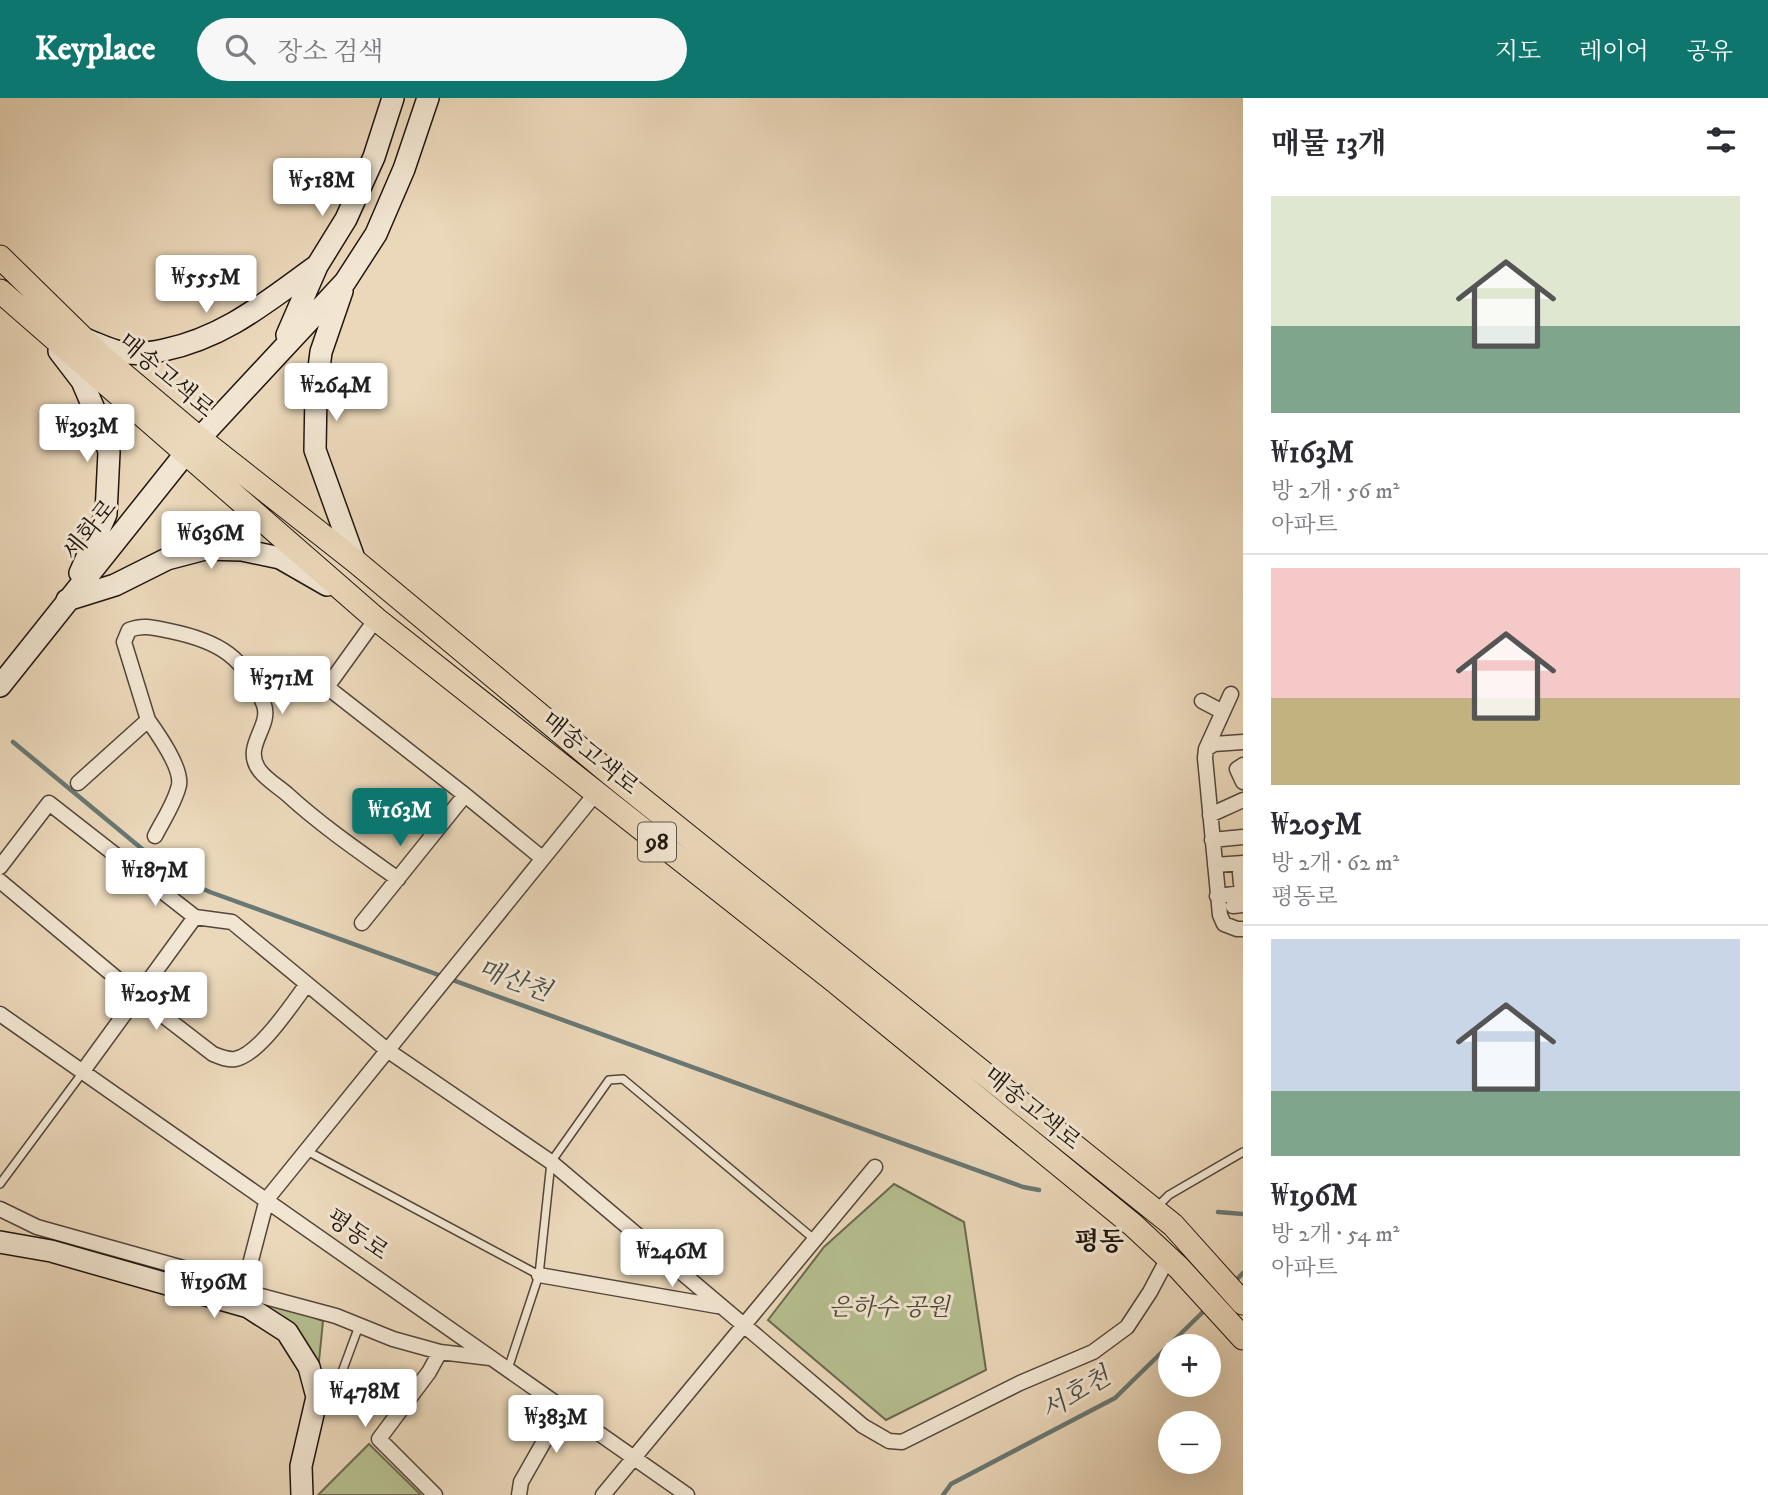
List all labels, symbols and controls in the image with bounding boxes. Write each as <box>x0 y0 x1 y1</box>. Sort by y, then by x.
search box <box>197 18 687 81</box>
text: Keyplace <box>35 29 155 70</box>
icon: search <box>221 30 259 68</box>
text: 장소 검색 <box>277 36 383 69</box>
text: 지도 <box>1495 37 1541 67</box>
text: 레이어 <box>1579 37 1649 67</box>
text: 공유 <box>1687 37 1733 67</box>
icon: filters <box>1702 121 1740 159</box>
text: 매물 13개 <box>1271 126 1387 163</box>
pin: ₩518M <box>273 158 371 218</box>
text: ₩518M <box>289 166 355 195</box>
icon: home <box>1443 241 1569 367</box>
pin: ₩555M <box>157 256 255 315</box>
text: ₩555M <box>172 263 240 292</box>
street label: 매송고색로 <box>112 327 220 425</box>
pin: ₩264M <box>287 364 385 423</box>
text: ₩264M <box>300 371 372 400</box>
pin: ₩393M <box>38 404 136 464</box>
text: ₩393M <box>55 412 119 441</box>
text: ₩163M <box>1271 435 1354 472</box>
text: 방 2개 · 56 m² <box>1271 477 1399 506</box>
street label: 세화로 <box>56 494 124 566</box>
text: 아파트 <box>1271 511 1338 540</box>
pin: ₩636M <box>162 512 260 571</box>
text: ₩636M <box>177 519 245 548</box>
icon: home <box>1443 613 1569 739</box>
pin: ₩371M <box>233 656 331 716</box>
text: ₩371M <box>250 664 314 693</box>
street label: 매송고색로 <box>536 706 644 802</box>
pin: ₩163M <box>351 788 449 848</box>
text: ₩163M <box>368 796 432 825</box>
text: ₩205M <box>1271 807 1362 844</box>
road number: 98 <box>638 822 676 862</box>
pin: ₩187M <box>106 848 204 908</box>
text: 방 2개 · 62 m² <box>1271 849 1399 878</box>
text: ₩187M <box>122 856 188 885</box>
text: 평동로 <box>1271 883 1338 912</box>
water label: 매산천 <box>473 953 557 1010</box>
pin: ₩205M <box>107 972 205 1032</box>
text: ₩205M <box>121 980 191 1009</box>
icon: home <box>1443 984 1569 1110</box>
street label: 매송고색로 <box>978 1061 1086 1157</box>
text: ₩196M <box>1271 1178 1358 1215</box>
street label: 평동로 <box>320 1203 394 1267</box>
text: 방 2개 · 54 m² <box>1271 1220 1399 1249</box>
district label: 평동 <box>1074 1226 1124 1259</box>
pin: ₩246M <box>623 1230 721 1289</box>
text: ₩246M <box>636 1237 708 1266</box>
text: 아파트 <box>1271 1254 1338 1283</box>
pin: ₩196M <box>165 1260 263 1320</box>
text: ₩196M <box>181 1268 247 1297</box>
park label: 은하수 공원 <box>828 1293 951 1323</box>
map controls <box>1158 1334 1221 1474</box>
button: + <box>1158 1334 1221 1397</box>
water label: 서호천 <box>1035 1359 1118 1428</box>
pin: ₩478M <box>316 1370 414 1429</box>
text: ₩478M <box>330 1377 400 1406</box>
pin: ₩383M <box>507 1396 605 1455</box>
text: ₩383M <box>524 1403 588 1432</box>
button: − <box>1158 1411 1221 1474</box>

